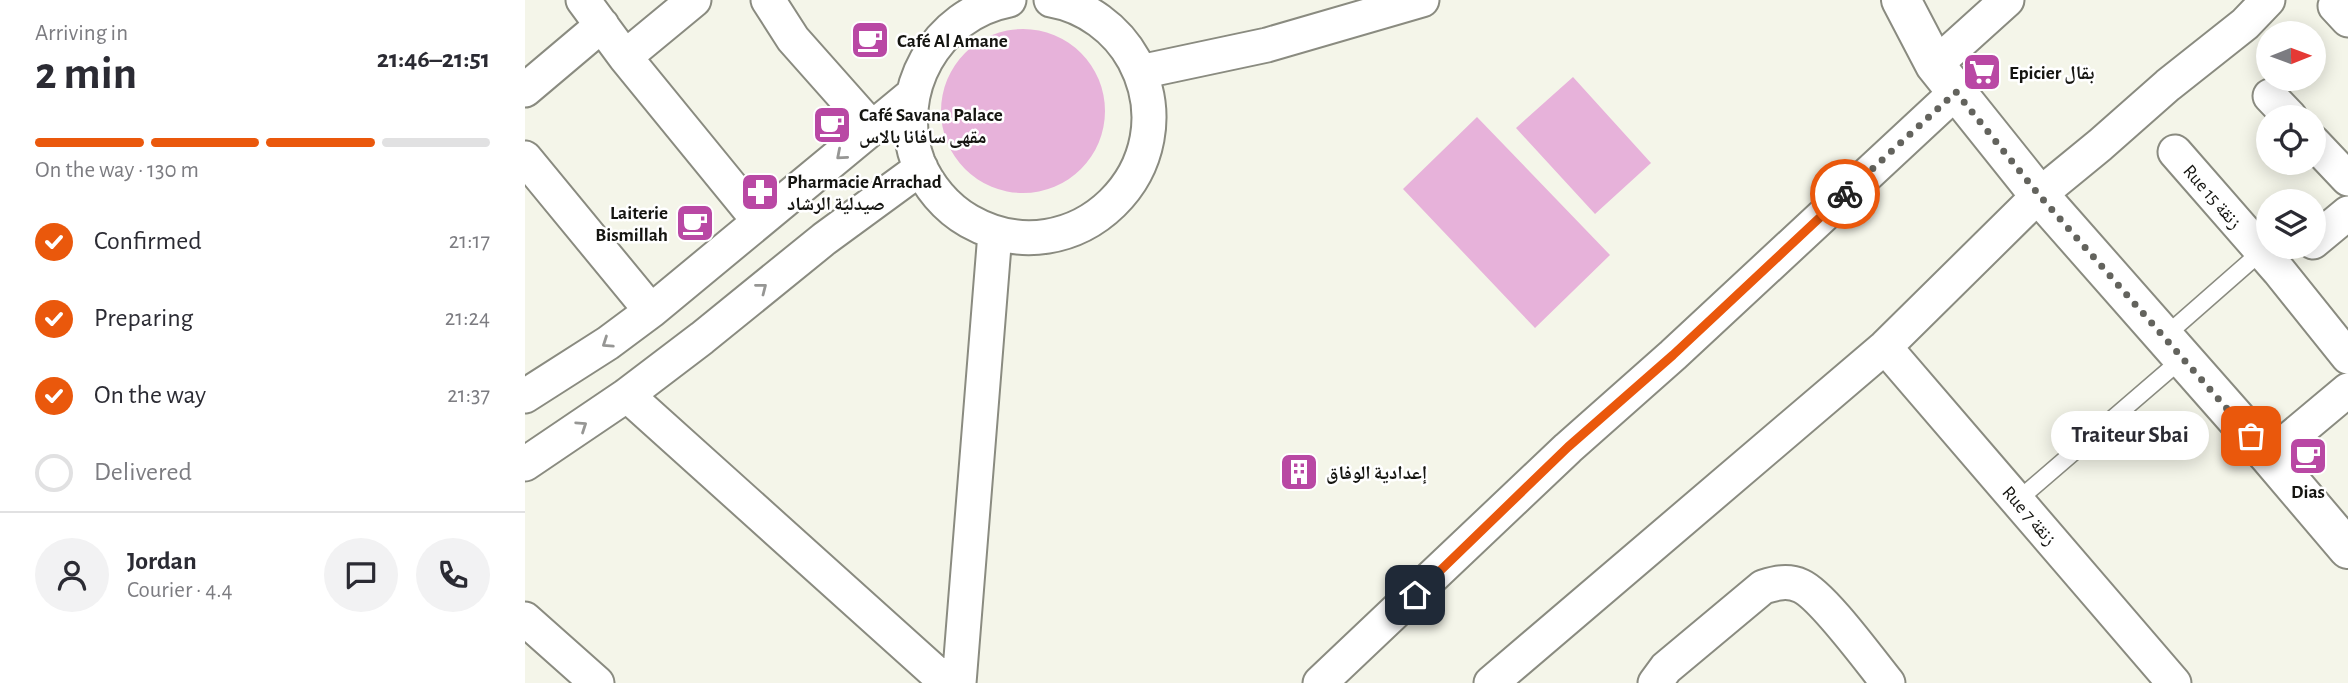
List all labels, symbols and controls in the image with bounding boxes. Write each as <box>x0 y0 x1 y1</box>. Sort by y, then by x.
cafe icon: Café Al Amane <box>849 19 891 61</box>
north arrow <box>2256 21 2326 91</box>
map controls <box>2256 21 2326 259</box>
text: Arriving in <box>35 22 128 45</box>
place label: Café Al Amane <box>897 32 1008 51</box>
text: 21:46–21:51 <box>377 46 490 72</box>
text: 2 min <box>35 51 137 97</box>
supermarket icon: Epicier بقال <box>1961 51 2003 93</box>
place label: Epicier بقال <box>2009 64 2094 84</box>
cafe icon: Café Savana Palace مقهى سافانا بالاس <box>811 104 853 146</box>
button: locate <box>2256 105 2326 175</box>
place label: Café Savana Palace مقهى سافانا بالاس <box>859 106 1003 148</box>
one-way arrow <box>836 147 849 159</box>
text: On the way · 130 m <box>35 159 199 182</box>
courier <box>1810 159 1880 229</box>
street label: Rue 15 زنقة <box>2178 161 2245 233</box>
pharmacy icon: Pharmacie Arrachad صيدلية الرشاد <box>739 171 781 213</box>
place label: Pharmacie Arrachad صيدلية الرشاد <box>787 173 942 215</box>
icon: bike <box>1826 175 1864 213</box>
button: layers <box>2256 189 2326 259</box>
cafe icon: Laiterie Bismillah <box>674 202 716 244</box>
place label: Laiterie Bismillah <box>595 204 668 245</box>
icon: check <box>35 223 73 261</box>
text: Confirmed <box>94 228 202 254</box>
text: 21:17 <box>449 230 490 253</box>
one-way arrow <box>755 283 767 296</box>
icon: check <box>35 300 73 338</box>
text: Preparing <box>94 305 193 331</box>
text: 21:24 <box>445 307 490 330</box>
one-way arrow <box>602 335 615 347</box>
icon: check <box>35 377 73 415</box>
text: On the way <box>94 382 206 408</box>
text: 21:37 <box>447 384 490 407</box>
pin <box>2221 406 2281 466</box>
callout: Traiteur Sbai <box>2051 412 2209 460</box>
icon: bag <box>2232 417 2270 455</box>
one-way arrow <box>574 421 587 434</box>
text: Traiteur Sbai <box>2071 424 2189 447</box>
cafe icon: Dias <box>2287 435 2329 477</box>
building icon: إعدادية الوفاق <box>1278 451 1320 493</box>
text: Delivered <box>94 459 192 485</box>
place label: إعدادية الوفاق <box>1326 464 1427 485</box>
street label: Rue 7 زنقة <box>1998 483 2059 550</box>
place label: Dias <box>2291 483 2325 502</box>
button: person <box>35 538 109 612</box>
button: chat <box>324 538 398 612</box>
button: phone <box>416 538 490 612</box>
text: Jordan <box>127 548 197 574</box>
pin <box>1385 565 1445 625</box>
icon: home <box>1396 576 1434 614</box>
text: Courier · 4.4 <box>127 579 233 602</box>

